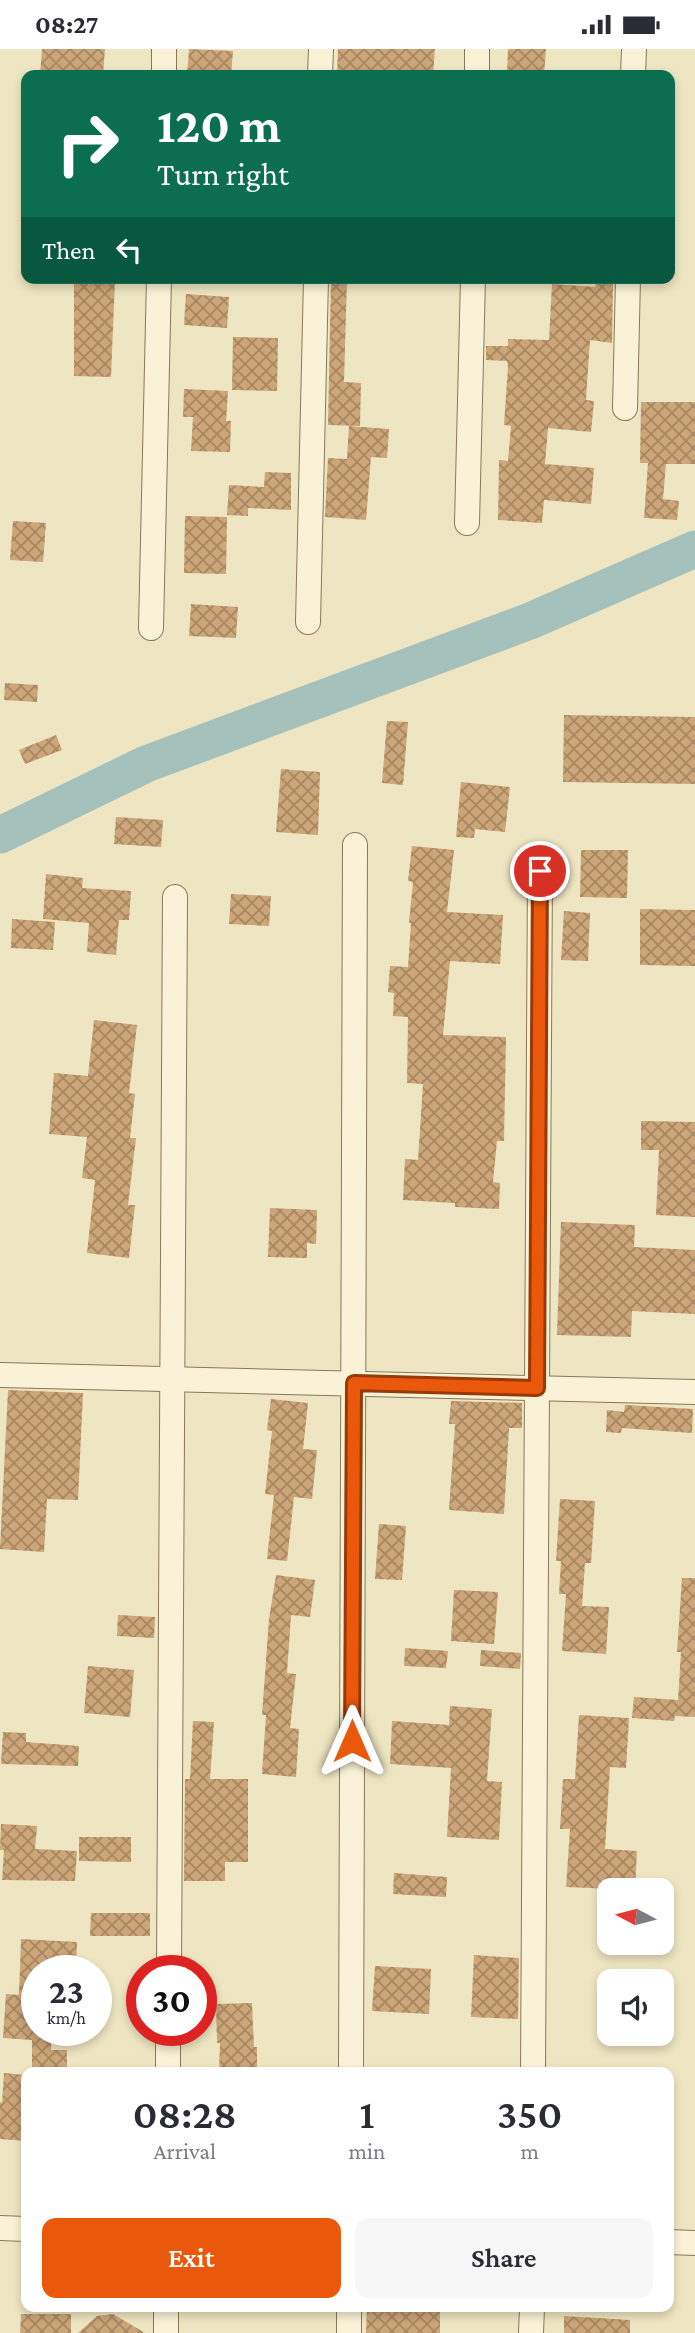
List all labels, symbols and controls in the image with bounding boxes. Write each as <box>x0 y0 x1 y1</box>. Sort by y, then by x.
text: 08:27 <box>35 10 98 39</box>
icon: right <box>42 98 133 189</box>
text: 120 m <box>157 98 281 153</box>
text: Turn right <box>157 156 289 192</box>
icon: left <box>110 231 148 269</box>
text: Then <box>42 236 96 265</box>
pin <box>510 841 570 901</box>
icon: arrive <box>521 852 559 890</box>
position arrow <box>315 1704 389 1778</box>
north arrow <box>597 1878 674 1955</box>
map controls <box>597 1878 674 2046</box>
speed limit sign: 30 <box>126 1955 217 2046</box>
button: sound <box>597 1969 674 2046</box>
text: 23 <box>49 1972 84 2011</box>
text: km/h <box>47 2008 86 2028</box>
text: 08:28 <box>133 2090 237 2137</box>
text: 1 <box>359 2090 374 2137</box>
text: 350 <box>497 2090 562 2137</box>
text: Arrival <box>153 2138 216 2164</box>
text: min <box>348 2138 385 2164</box>
text: m <box>520 2138 539 2164</box>
button: Exit <box>42 2218 341 2298</box>
button: Share <box>355 2218 653 2298</box>

